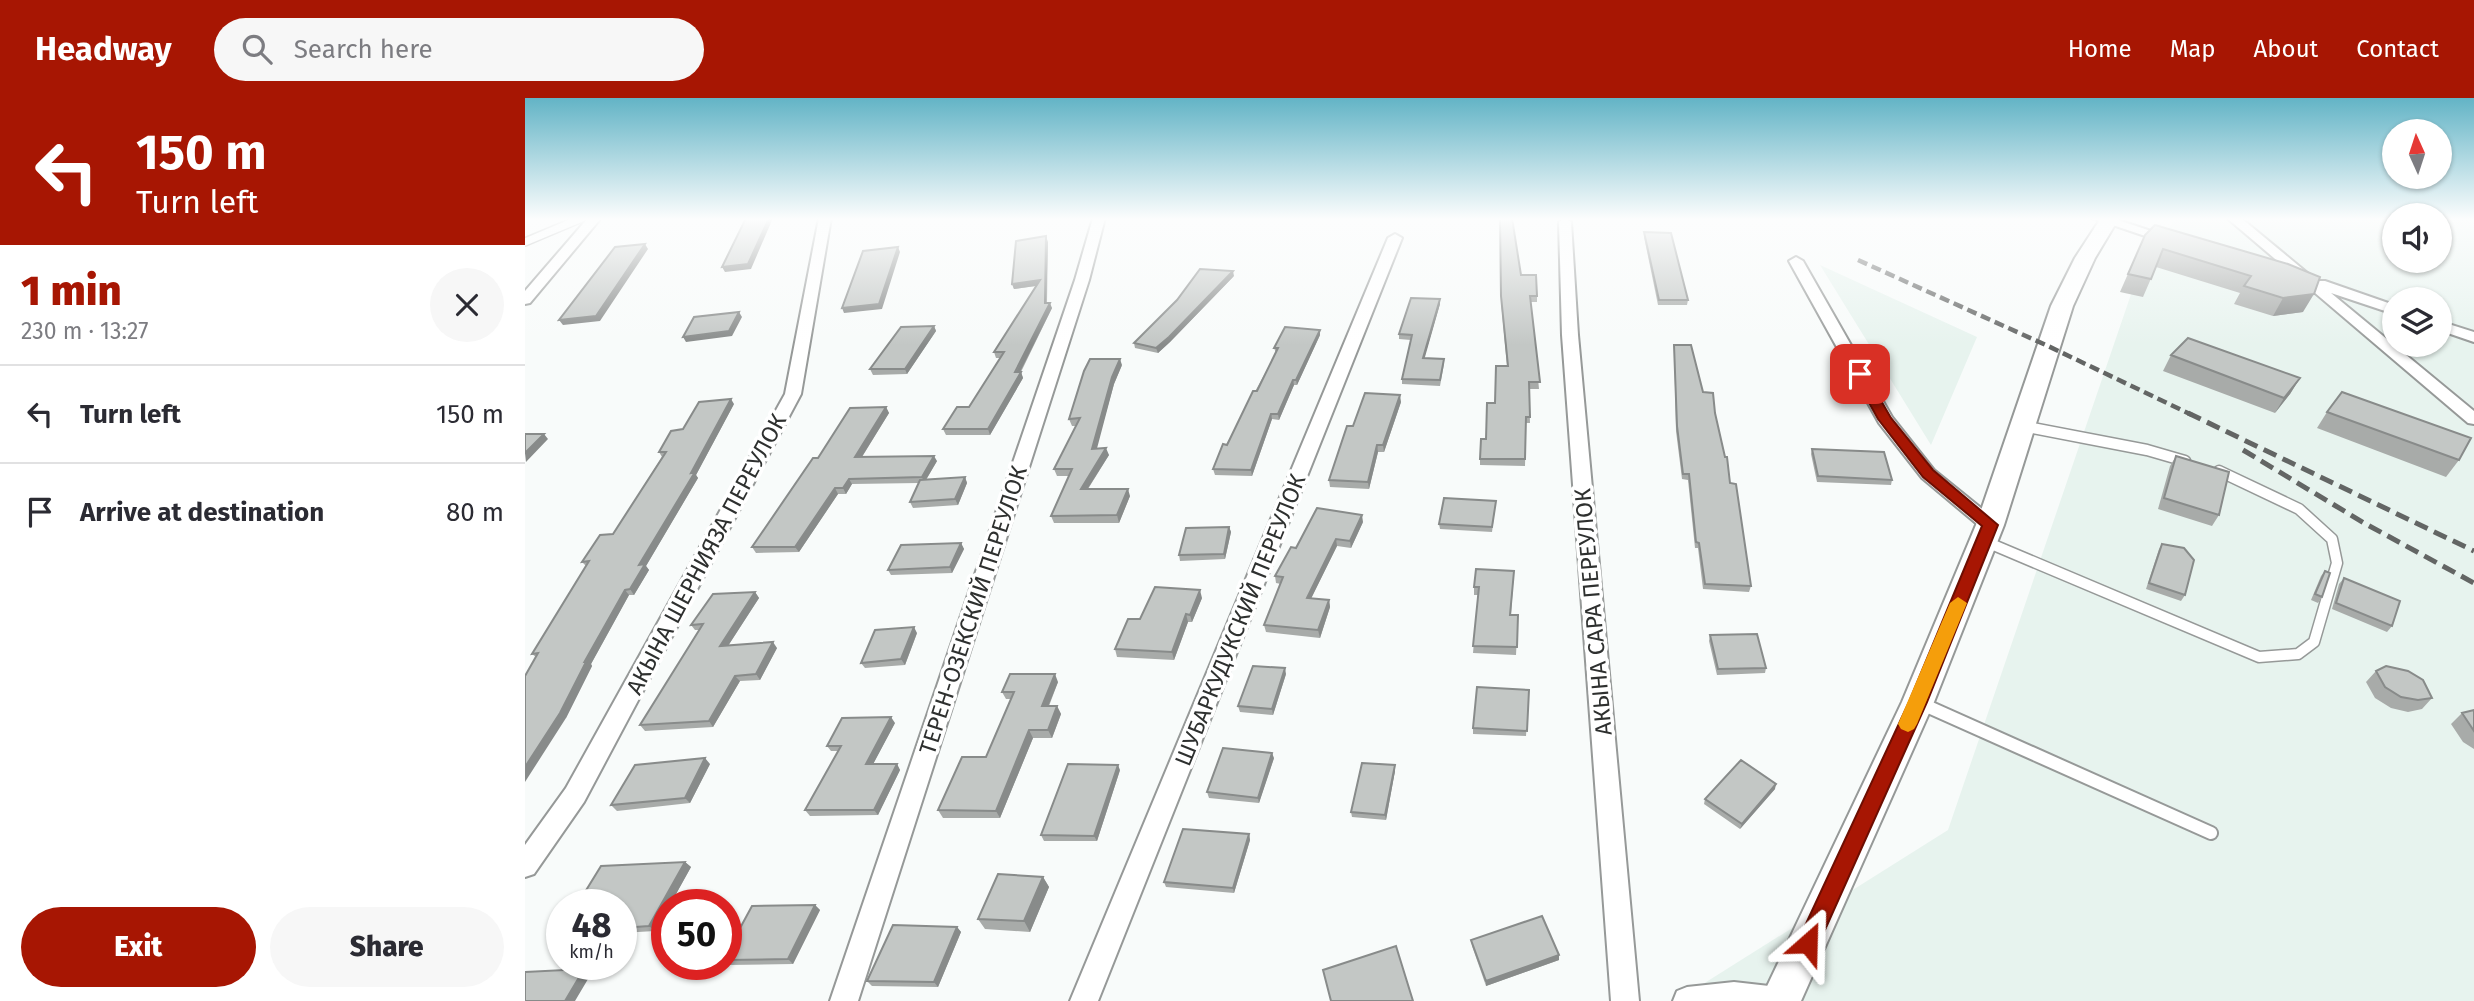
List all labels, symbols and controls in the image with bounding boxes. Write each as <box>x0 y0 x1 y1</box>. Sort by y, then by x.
search box <box>214 18 704 81</box>
text: Headway <box>35 29 172 69</box>
icon: search <box>238 30 276 68</box>
text: Search here <box>294 34 433 65</box>
text: Home <box>2068 35 2132 63</box>
text: Map <box>2170 35 2216 63</box>
text: About <box>2254 35 2318 63</box>
text: Contact <box>2356 35 2439 63</box>
north arrow <box>2382 119 2452 189</box>
map controls <box>2382 119 2452 357</box>
text: 150 m <box>136 123 267 182</box>
icon: left <box>21 126 112 217</box>
text: Turn left <box>136 183 258 221</box>
button: sound <box>2382 203 2452 273</box>
text: 1 min <box>21 266 122 316</box>
button: close <box>430 268 504 342</box>
button: layers <box>2382 287 2452 357</box>
text: 230 m · 13:27 <box>21 317 148 345</box>
pin <box>1830 344 1890 404</box>
icon: arrive <box>1841 355 1879 393</box>
icon: left <box>21 395 59 433</box>
text: Turn left <box>80 399 181 430</box>
text: 150 m <box>436 399 504 430</box>
street label: АКЫНА ШЕРНИЯЗА ПЕРЕУЛОК <box>620 408 792 699</box>
street label: ТЕРЕН-ОЗЕКСКИЙ ПЕРЕУЛОК <box>913 462 1033 758</box>
street label: ШУБАРКУДУКСКИЙ ПЕРЕУЛОК <box>1169 470 1312 770</box>
street label: АКЫНА САРА ПЕРЕУЛОК <box>1568 487 1618 737</box>
icon: arrive <box>21 493 59 531</box>
text: Arrive at destination <box>80 497 324 528</box>
text: 80 m <box>446 497 504 528</box>
speed limit sign: 50 <box>651 889 742 980</box>
text: 48 <box>571 904 612 946</box>
position arrow <box>1771 906 1845 980</box>
button: Exit <box>21 907 256 987</box>
button: Share <box>270 907 504 987</box>
text: km/h <box>569 941 614 963</box>

